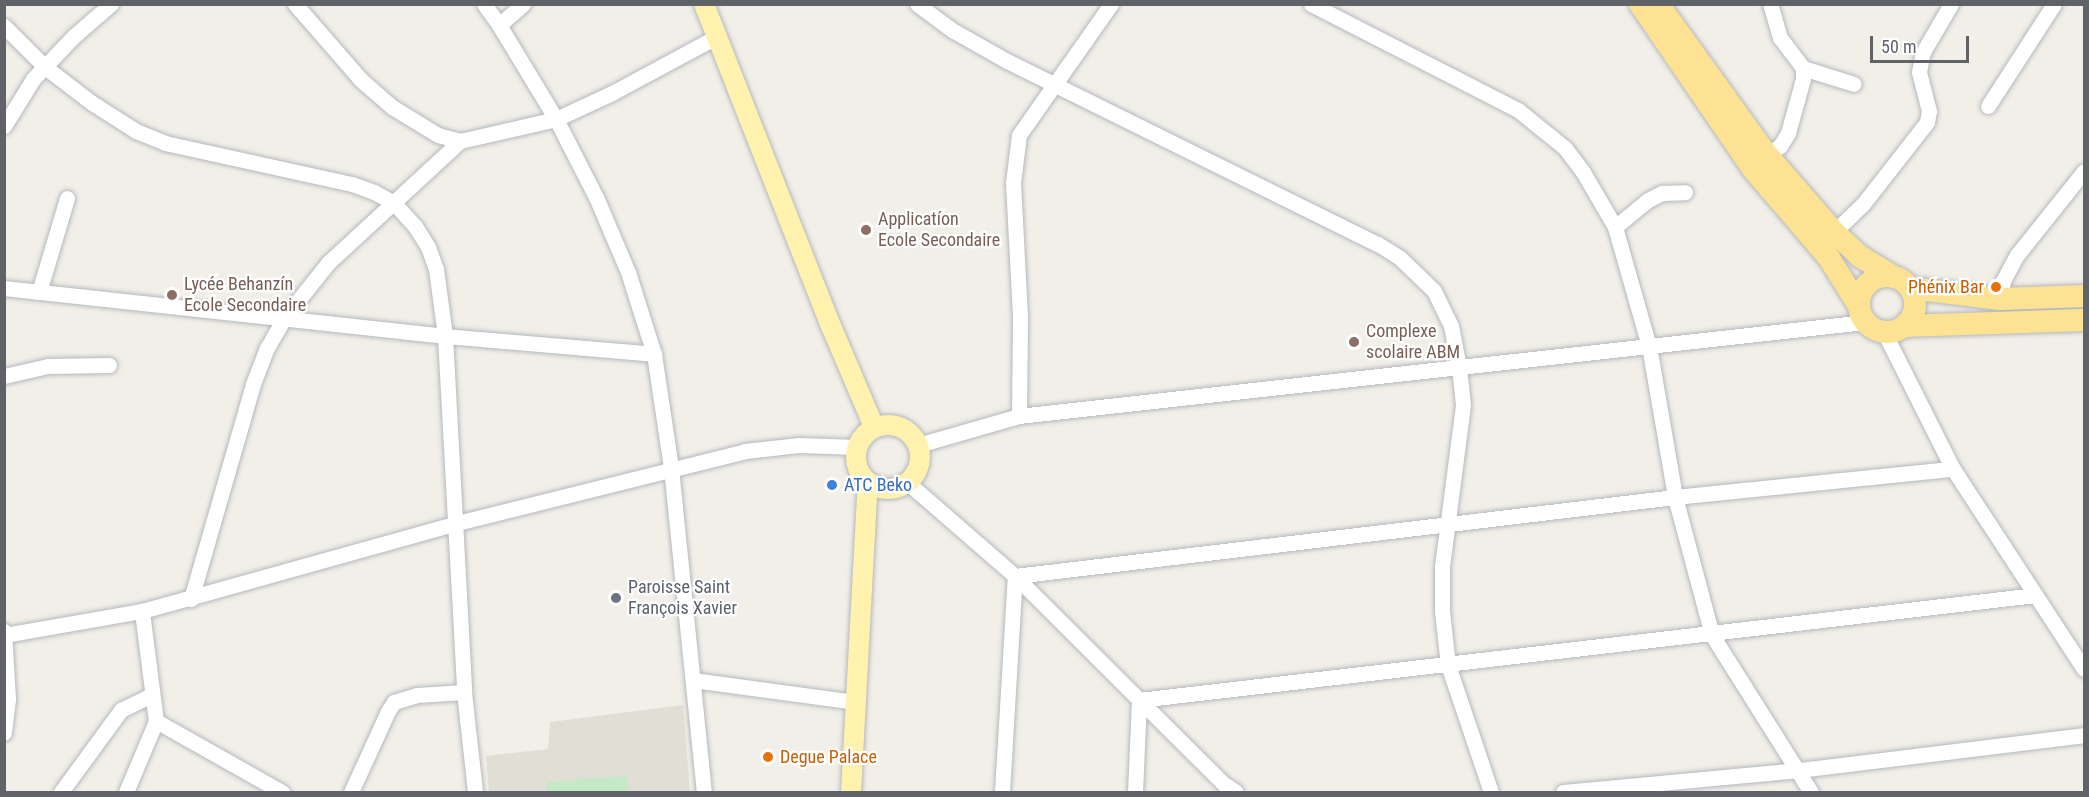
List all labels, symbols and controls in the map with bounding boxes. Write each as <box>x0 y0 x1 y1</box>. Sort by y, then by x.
scale bar <box>1873 24 1972 62</box>
text: 50 m <box>1881 36 1916 57</box>
place label: Applicatíon Ecole Secondaire <box>878 209 1000 252</box>
marker: Applicatíon Ecole Secondaire <box>859 223 873 237</box>
place label: Lycée Behanzín Ecole Secondaire <box>184 274 306 316</box>
place label: Phénix Bar <box>1908 276 1984 298</box>
marker: Phénix Bar <box>1989 280 2003 294</box>
marker: Lycée Behanzín Ecole Secondaire <box>165 288 179 302</box>
place label: Complexe scolaire ABM <box>1366 321 1460 364</box>
marker: Complexe scolaire ABM <box>1347 335 1361 349</box>
place label: ATC Beko <box>844 474 912 496</box>
marker: ATC Beko <box>825 478 839 492</box>
place label: Paroisse Saint François Xavier <box>628 577 737 620</box>
marker: Paroisse Saint François Xavier <box>609 591 623 605</box>
place label: Degue Palace <box>780 746 877 768</box>
marker: Degue Palace <box>761 750 775 764</box>

